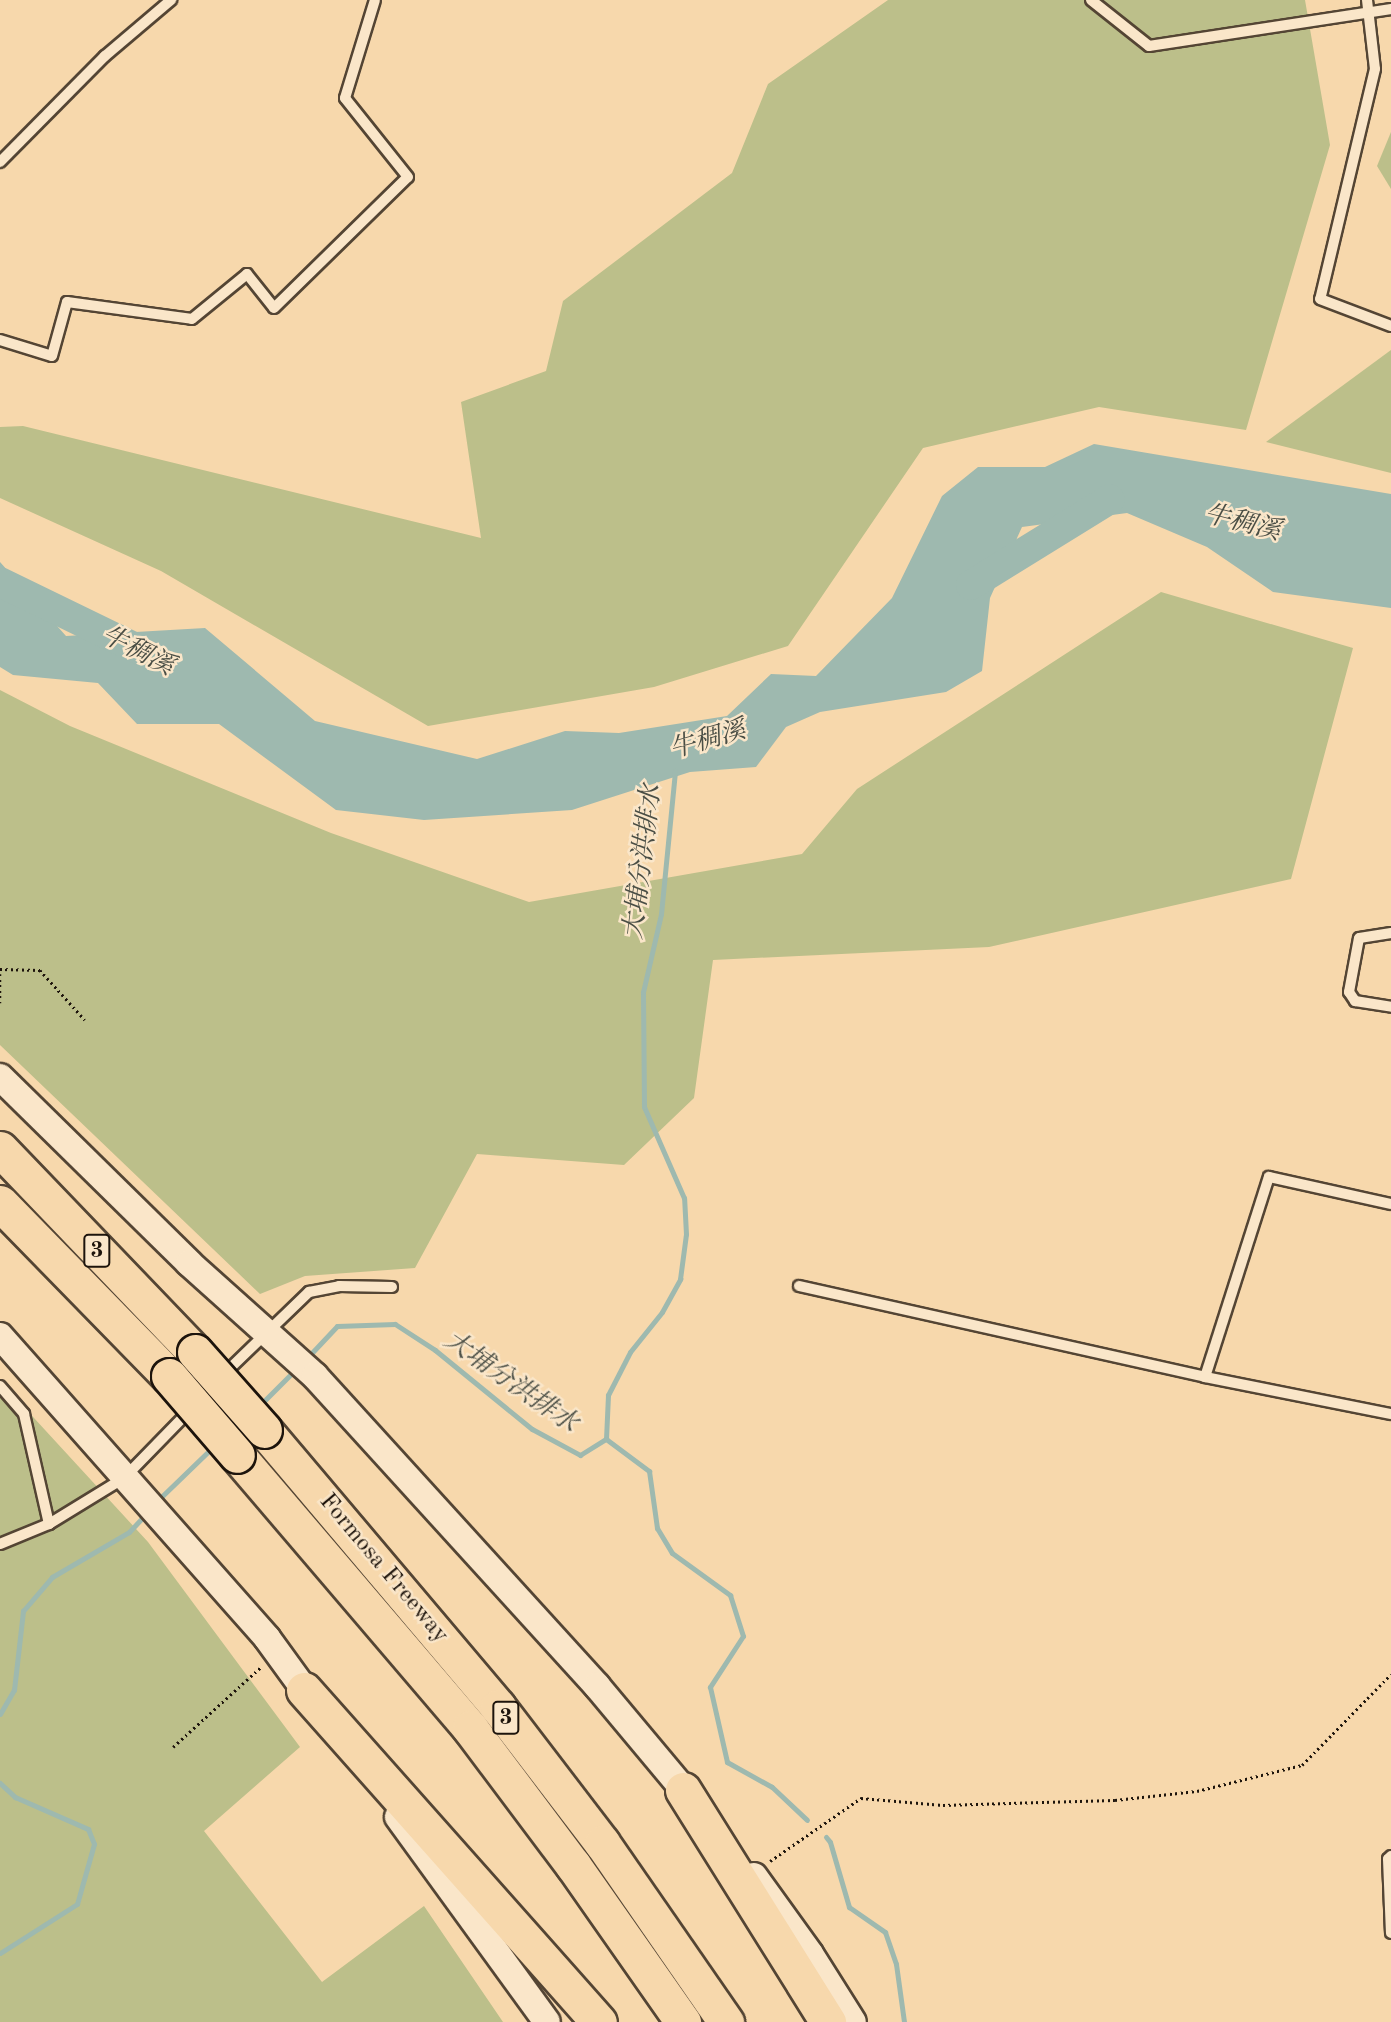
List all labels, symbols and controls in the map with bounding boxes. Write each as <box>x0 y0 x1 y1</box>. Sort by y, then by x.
water label: 牛稠溪 <box>1200 499 1284 549</box>
water label: 牛稠溪 <box>95 620 179 684</box>
water label: 牛稠溪 <box>666 715 750 767</box>
water label: 大埔分洪排水 <box>619 783 669 941</box>
road number: 3 <box>83 1232 111 1270</box>
water label: 大埔分洪排水 <box>437 1325 583 1441</box>
street label: Formosa Freeway <box>312 1488 454 1650</box>
road number: 3 <box>492 1698 520 1737</box>

